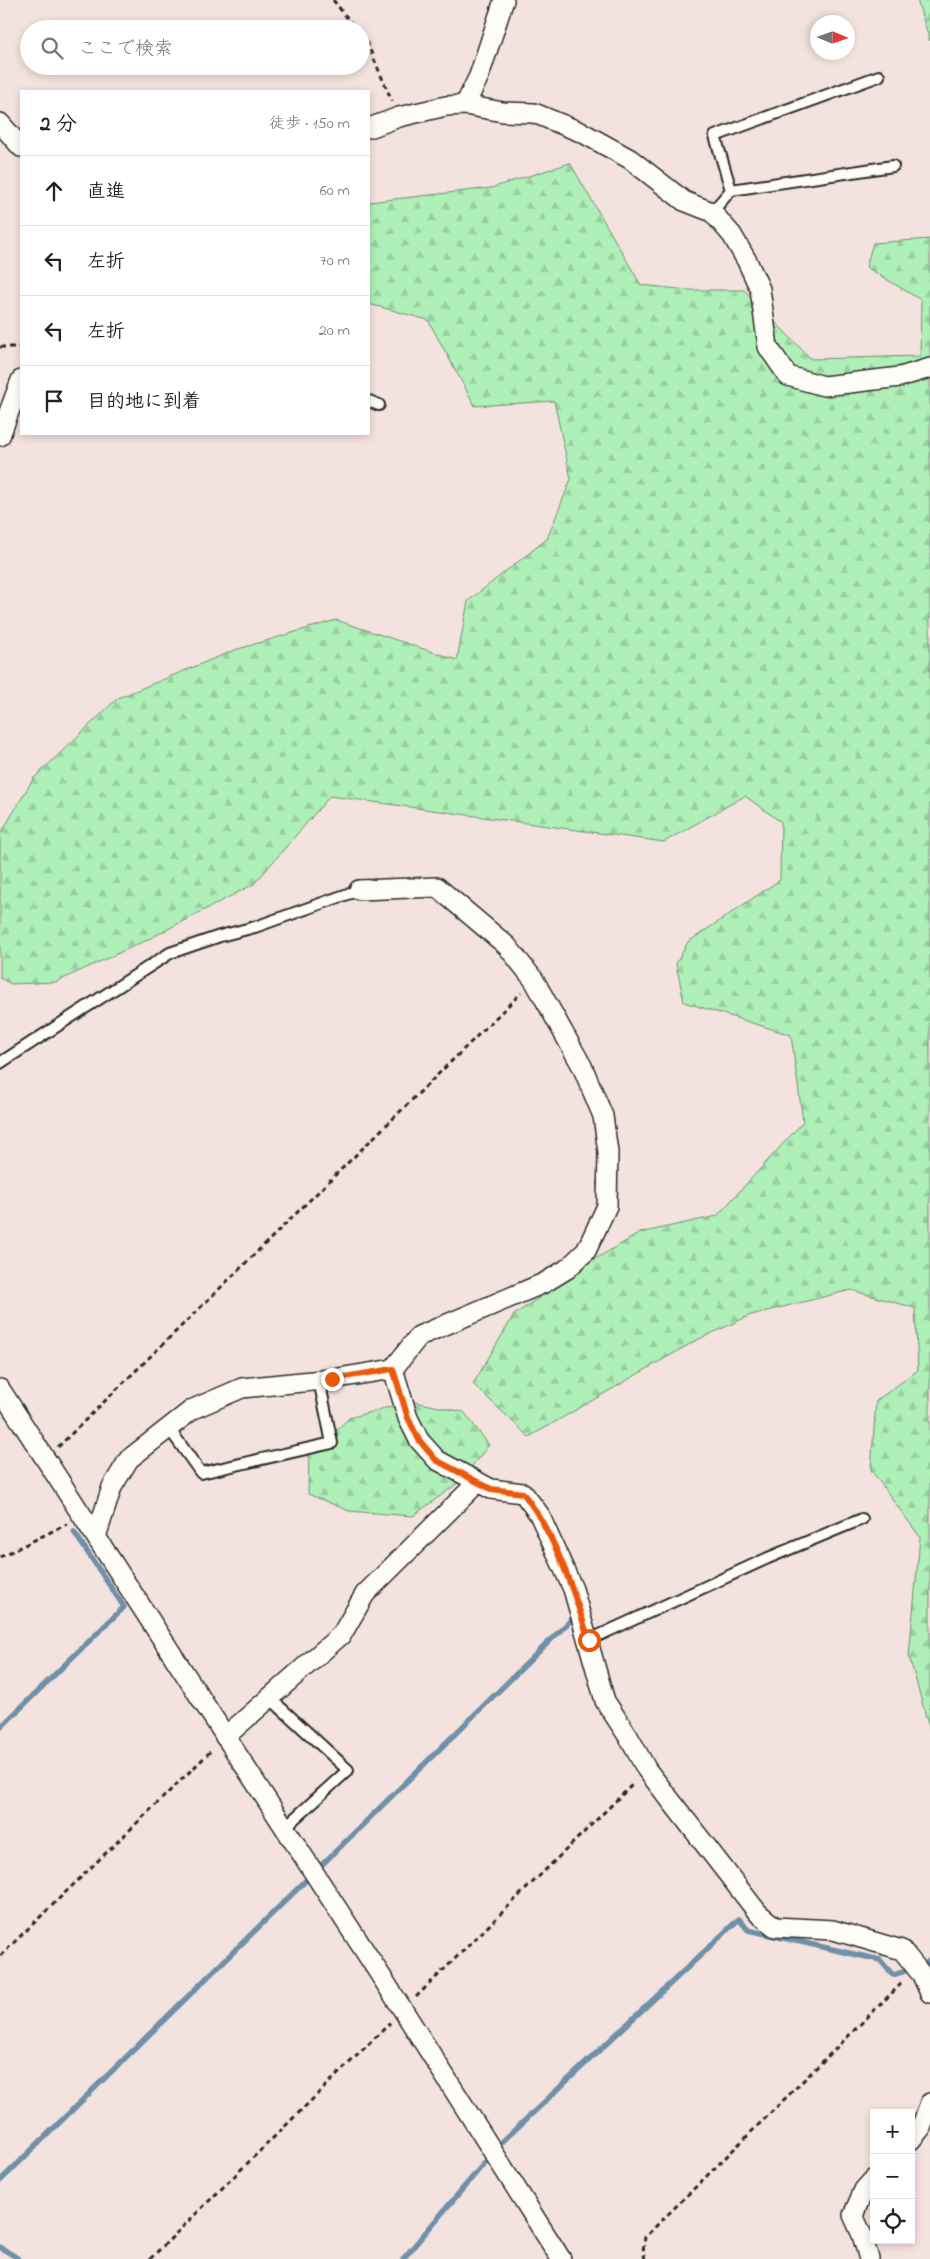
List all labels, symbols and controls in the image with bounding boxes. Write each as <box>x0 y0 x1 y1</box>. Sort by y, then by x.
north arrow <box>810 15 855 60</box>
search box <box>20 20 370 75</box>
icon: search <box>38 34 66 62</box>
text: ここで検索 <box>78 36 173 63</box>
text: 2 分 <box>40 110 77 140</box>
text: 徒歩 · 150 m <box>269 112 350 136</box>
icon: ahead <box>40 177 68 205</box>
text: 直進 <box>87 179 125 206</box>
text: 60 m <box>320 179 350 203</box>
icon: left <box>40 247 68 275</box>
text: 左折 <box>87 249 125 276</box>
text: 70 m <box>320 249 350 273</box>
icon: left <box>40 317 68 345</box>
text: 左折 <box>87 319 125 346</box>
text: 20 m <box>319 319 350 343</box>
icon: arrive <box>40 387 68 415</box>
text: 目的地に到着 <box>87 389 201 416</box>
route end <box>321 1368 344 1391</box>
route start <box>578 1629 601 1652</box>
map controls <box>870 2109 915 2244</box>
button: + <box>870 2109 915 2154</box>
button: − <box>870 2154 915 2199</box>
button: locate <box>870 2199 915 2244</box>

